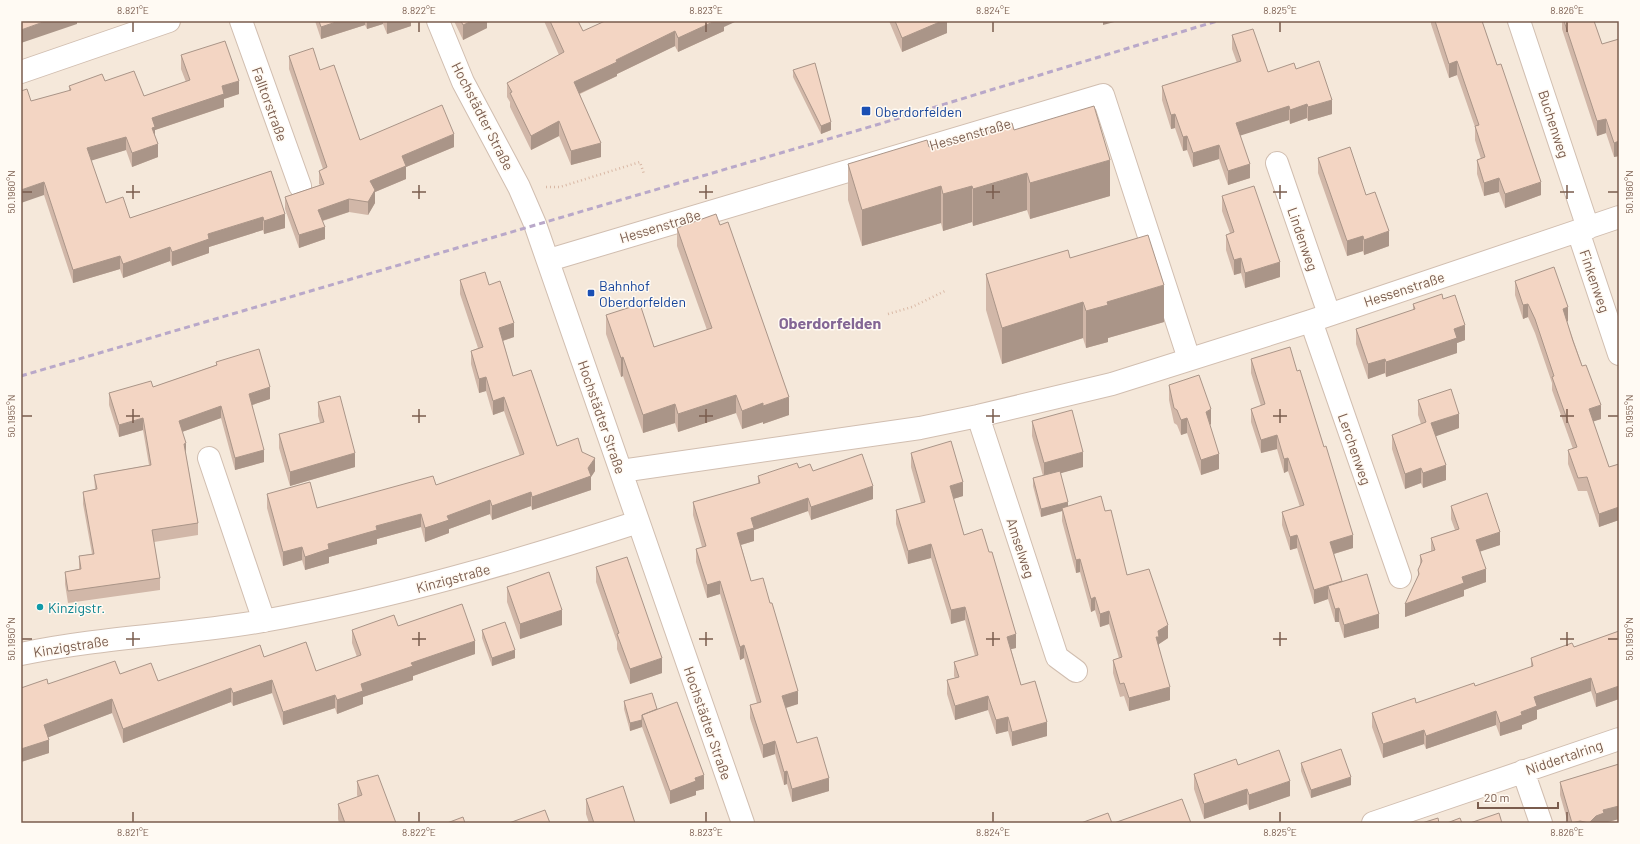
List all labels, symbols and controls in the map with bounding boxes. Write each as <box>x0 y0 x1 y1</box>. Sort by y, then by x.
text: 8.821°E <box>117 4 149 16</box>
text: 8.822°E <box>402 4 436 16</box>
text: 8.823°E <box>689 4 723 16</box>
text: 8.824°E <box>976 4 1010 16</box>
text: 8.825°E <box>1263 4 1297 16</box>
text: 8.826°E <box>1550 4 1584 16</box>
street label: Hochstädter Straße <box>448 59 518 173</box>
street label: Falltorstraße <box>249 64 291 144</box>
street label: Buchenweg <box>1535 88 1573 160</box>
place label: Oberdorfelden <box>875 103 962 120</box>
marker: Oberdorfelden <box>860 105 872 117</box>
street label: Hessenstraße <box>927 114 1013 154</box>
text: 50.1960°N <box>5 170 17 214</box>
text: 50.1960°N <box>1623 170 1635 214</box>
street label: Lindenweg <box>1284 205 1322 273</box>
street label: Hessenstraße <box>617 206 703 246</box>
street label: Finkenweg <box>1576 247 1614 315</box>
street label: Hessenstraße <box>1361 268 1447 310</box>
place label: Bahnhof Oberdorfelden <box>599 277 686 310</box>
marker: Bahnhof Oberdorfelden <box>586 288 596 298</box>
district label: Oberdorfelden <box>779 313 881 332</box>
street label: Hochstädter Straße <box>575 358 629 476</box>
text: 50.1955°N <box>5 394 17 438</box>
text: 50.1955°N <box>1623 394 1635 438</box>
street label: Lerchenweg <box>1335 411 1375 487</box>
street label: Amselweg <box>1003 516 1039 580</box>
street label: Kinzigstraße <box>414 560 492 596</box>
place label: Kinzigstr. <box>48 599 105 616</box>
marker: Kinzigstr. <box>35 602 45 612</box>
text: 50.1950°N <box>5 617 17 661</box>
text: 50.1950°N <box>1623 617 1635 661</box>
street label: Kinzigstraße <box>32 632 110 660</box>
street label: Hochstädter Straße <box>681 664 735 782</box>
street label: Niddertalring <box>1523 736 1605 778</box>
scale bar <box>1478 784 1558 810</box>
text: 20 m <box>1484 790 1510 804</box>
text: 8.821°E <box>117 826 149 838</box>
text: 8.822°E <box>402 826 436 838</box>
text: 8.823°E <box>689 826 723 838</box>
text: 8.824°E <box>976 826 1010 838</box>
text: 8.825°E <box>1263 826 1297 838</box>
text: 8.826°E <box>1550 826 1584 838</box>

